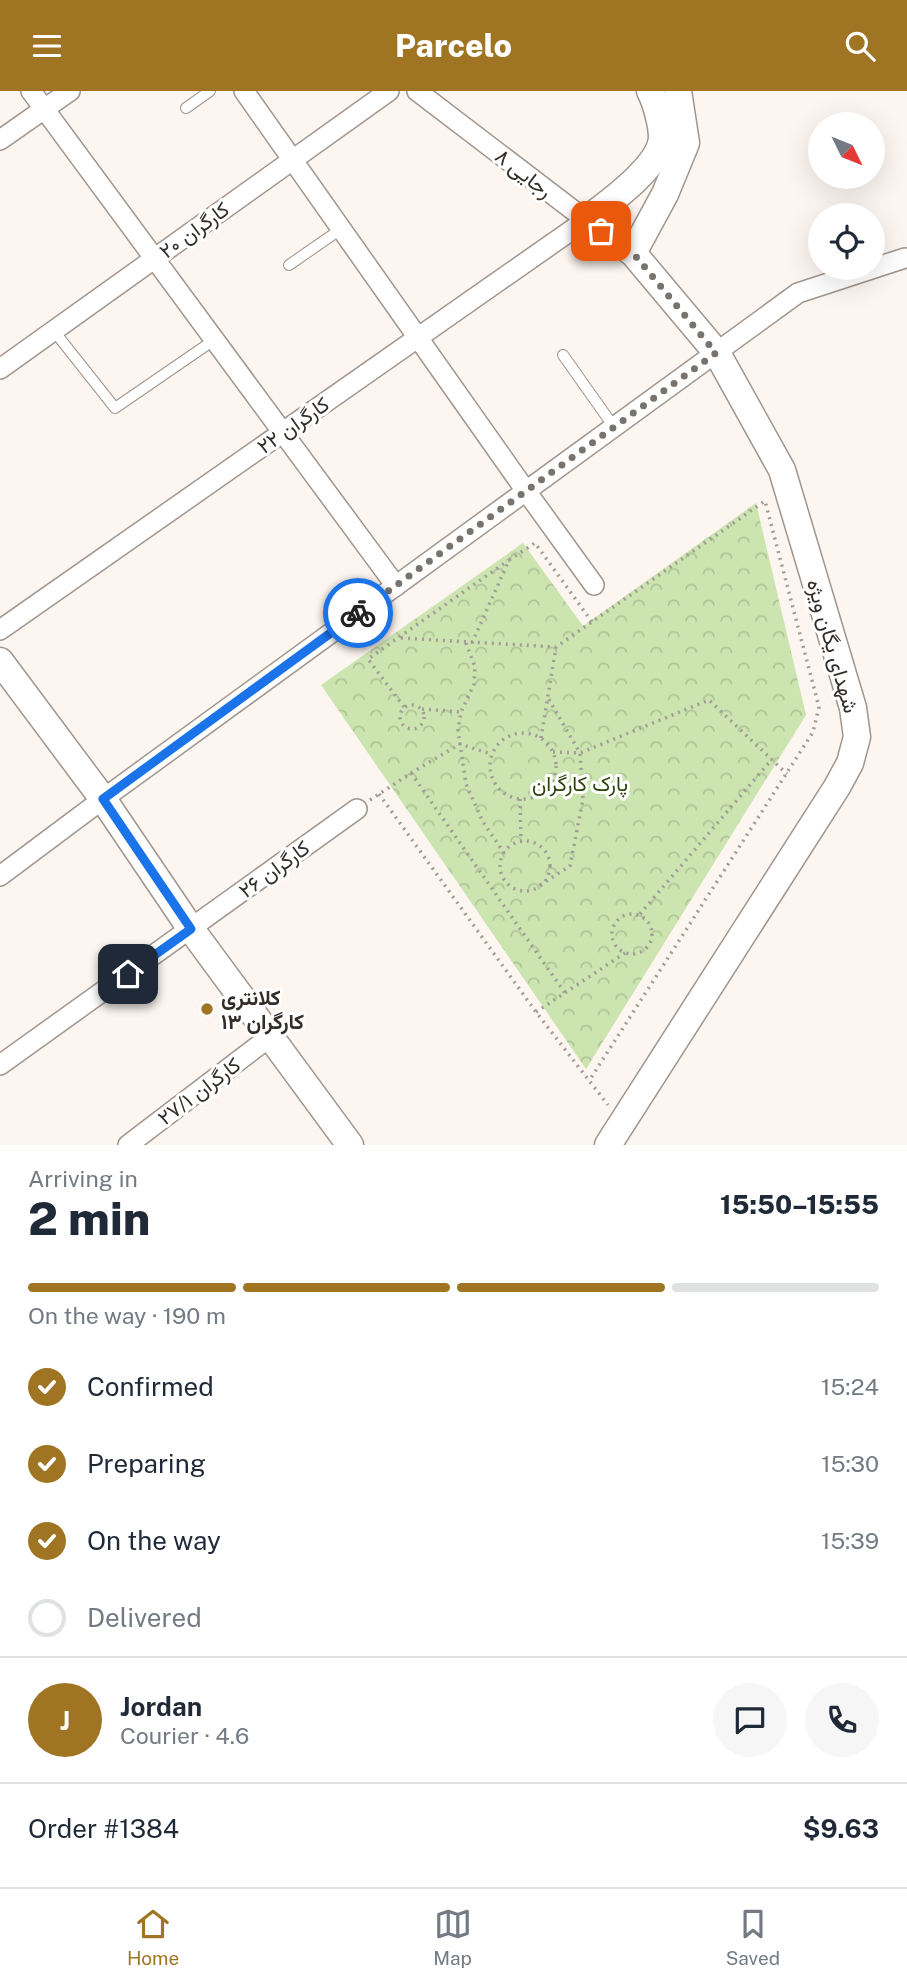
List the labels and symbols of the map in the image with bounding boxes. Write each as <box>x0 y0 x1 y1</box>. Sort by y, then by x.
north arrow <box>808 112 886 189</box>
street label: رجایی ۸ <box>490 143 558 204</box>
street label: کارگران ۲۰ <box>154 196 234 264</box>
pin <box>571 201 631 261</box>
street label: کارگران ۲۲ <box>252 391 334 460</box>
street label: شهدای یگان ویژه <box>801 576 864 716</box>
courier <box>323 578 393 648</box>
park label: پارک کارگران <box>532 771 628 798</box>
street label: کارگران ۲۶ <box>234 835 315 904</box>
pin <box>98 944 158 1004</box>
place label: کلانتری ۱۳ کارگران <box>221 985 304 1035</box>
marker: کلانتری ۱۳ کارگران <box>199 1001 215 1017</box>
street label: کارگران ۲۷/۱ <box>153 1052 246 1131</box>

